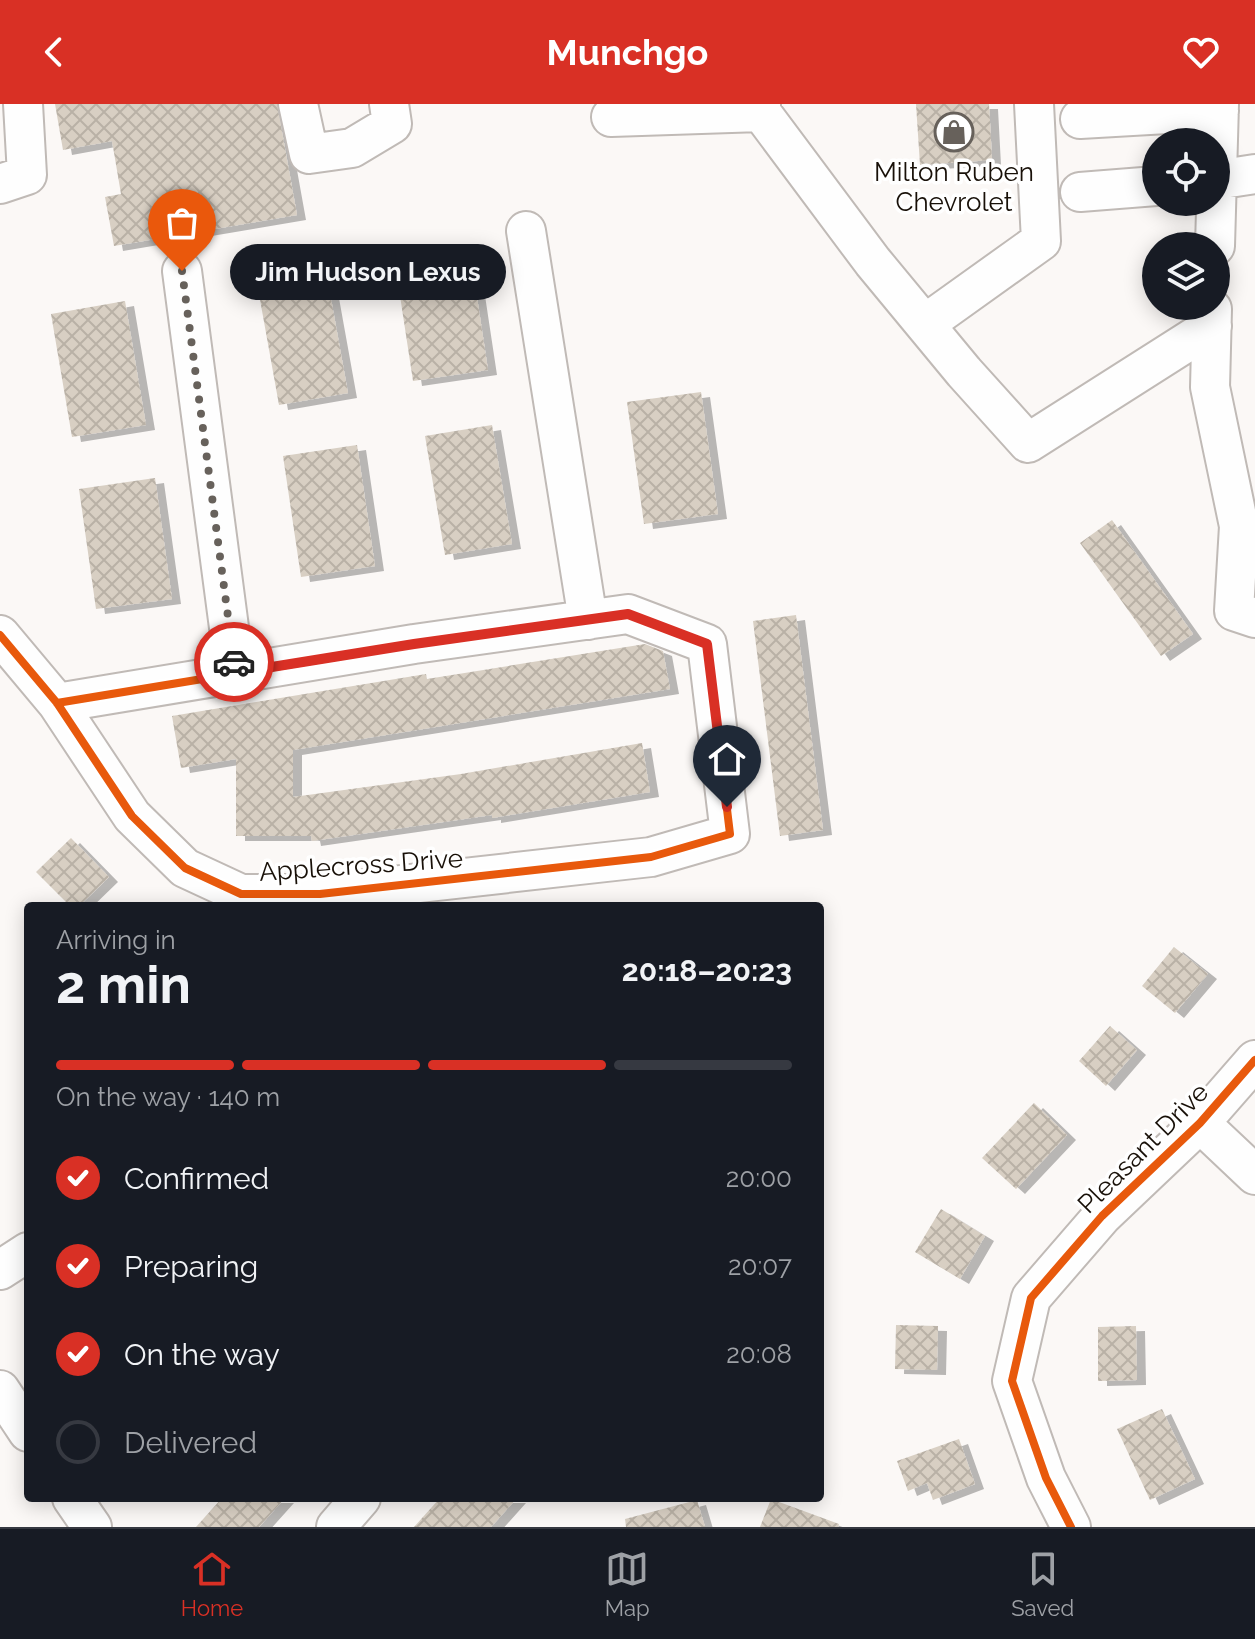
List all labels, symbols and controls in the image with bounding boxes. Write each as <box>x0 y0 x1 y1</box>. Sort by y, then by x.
icon: back <box>32 30 76 74</box>
icon: heart <box>1179 30 1223 74</box>
text: Munchgo <box>547 31 708 73</box>
shop icon: Milton Ruben Chevrolet <box>933 111 975 153</box>
map controls <box>1142 128 1230 320</box>
button: locate <box>1142 128 1230 216</box>
place label: Milton Ruben Chevrolet <box>874 157 1034 217</box>
pin <box>148 189 216 271</box>
icon: bag <box>160 201 204 245</box>
button: layers <box>1142 232 1230 320</box>
callout: Jim Hudson Lexus <box>230 243 506 299</box>
text: Jim Hudson Lexus <box>255 257 481 287</box>
courier <box>194 622 274 702</box>
icon: car <box>212 640 256 684</box>
pin <box>693 725 761 807</box>
icon: home <box>705 737 749 781</box>
street label: Applecross Drive <box>258 843 464 887</box>
text: Arriving in <box>56 925 176 955</box>
text: 20:18–20:23 <box>622 953 792 988</box>
text: 2 min <box>56 954 191 1015</box>
street label: Pleasant Drive <box>1072 1077 1214 1219</box>
text: On the way · 140 m <box>56 1082 280 1112</box>
icon: check <box>56 1156 100 1200</box>
text: Confirmed <box>124 1161 269 1196</box>
text: 20:00 <box>726 1163 792 1193</box>
icon: check <box>56 1244 100 1288</box>
text: Preparing <box>124 1249 258 1284</box>
text: 20:07 <box>728 1251 792 1281</box>
icon: check <box>56 1332 100 1376</box>
text: On the way <box>124 1337 280 1372</box>
text: 20:08 <box>726 1339 792 1369</box>
text: Delivered <box>124 1425 257 1460</box>
tab: Home <box>181 1547 243 1621</box>
tab: Map <box>605 1547 650 1621</box>
tab: Saved <box>1011 1547 1074 1621</box>

